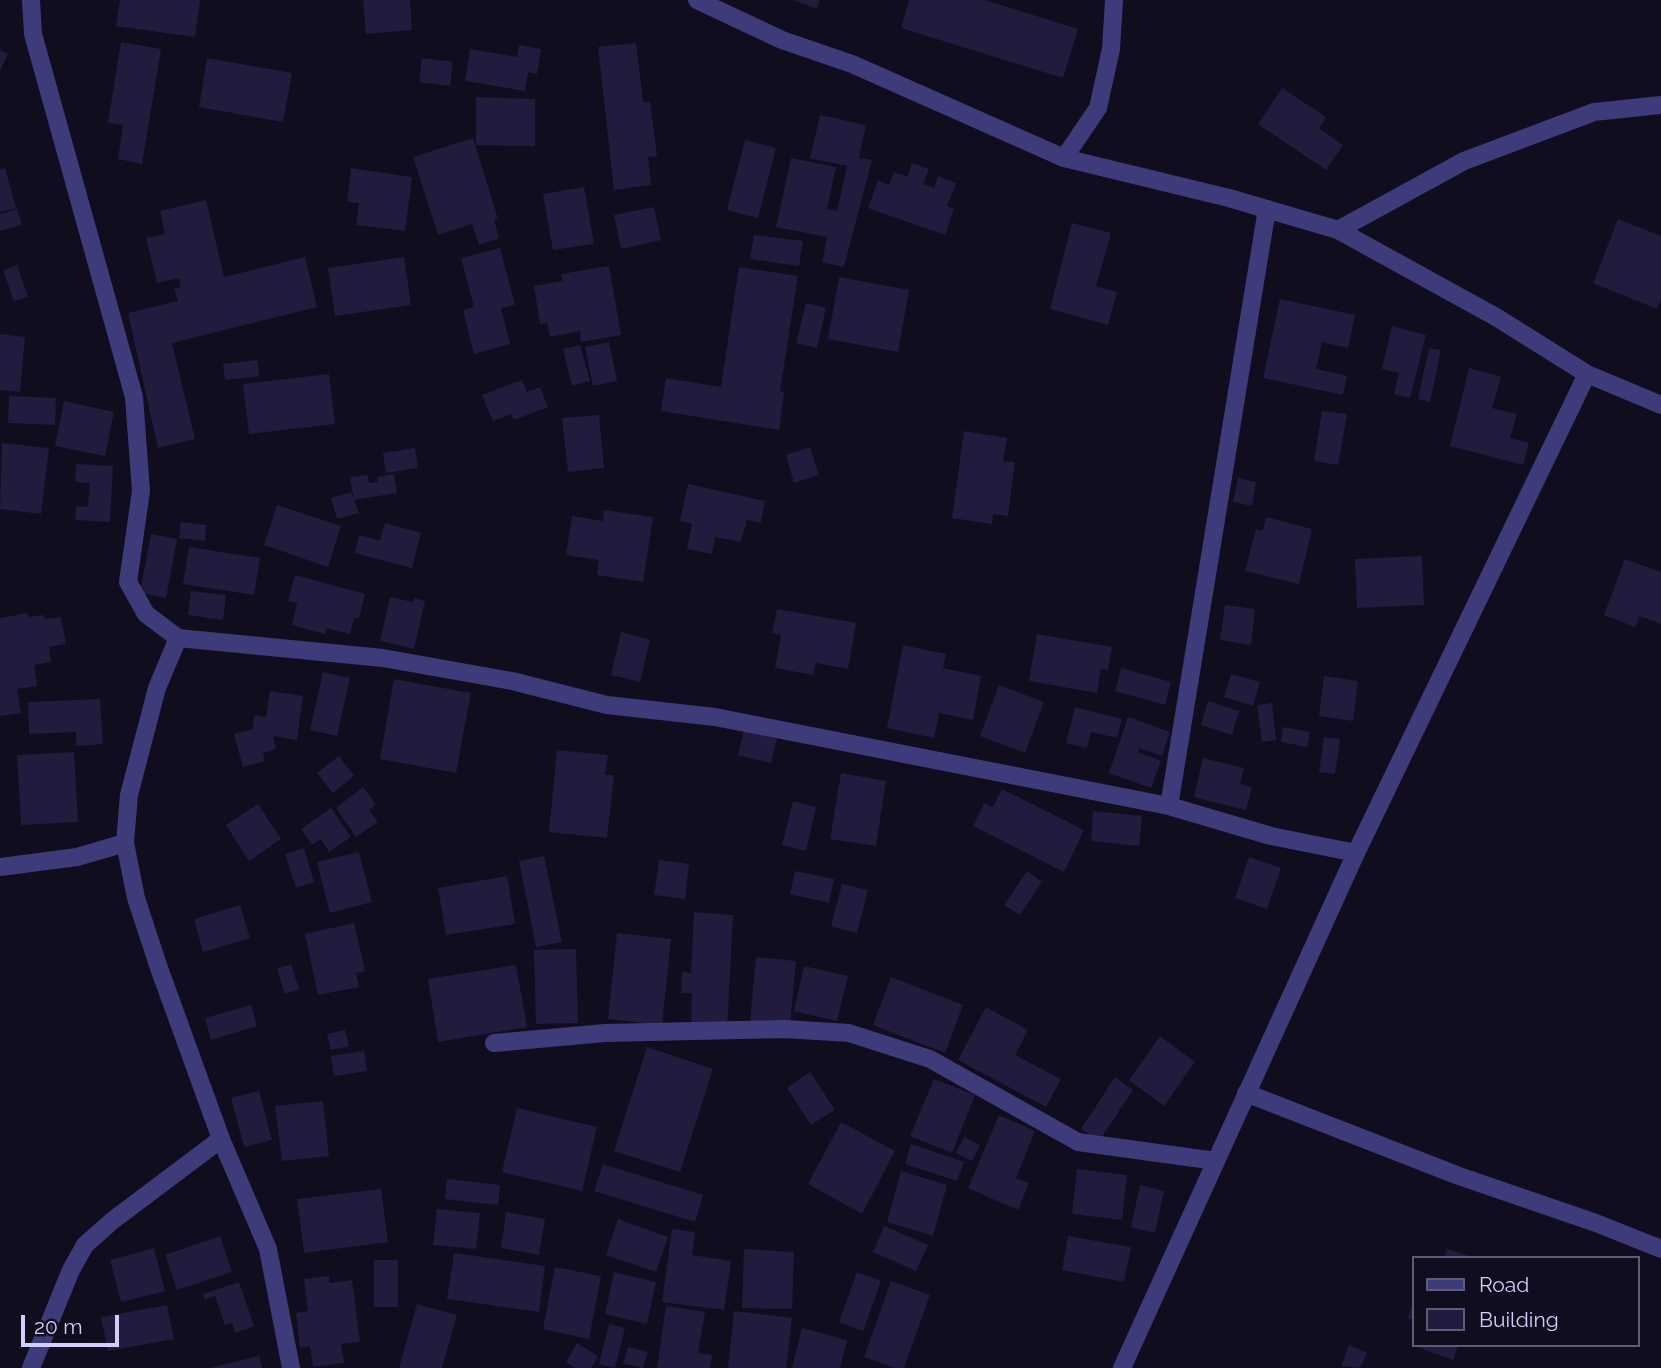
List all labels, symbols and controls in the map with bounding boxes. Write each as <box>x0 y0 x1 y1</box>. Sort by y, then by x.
legend <box>1412 1256 1640 1347</box>
text: Road <box>1479 1272 1529 1297</box>
scale bar <box>24 1302 122 1346</box>
text: Building <box>1479 1307 1559 1332</box>
text: 20 m <box>34 1314 82 1339</box>

